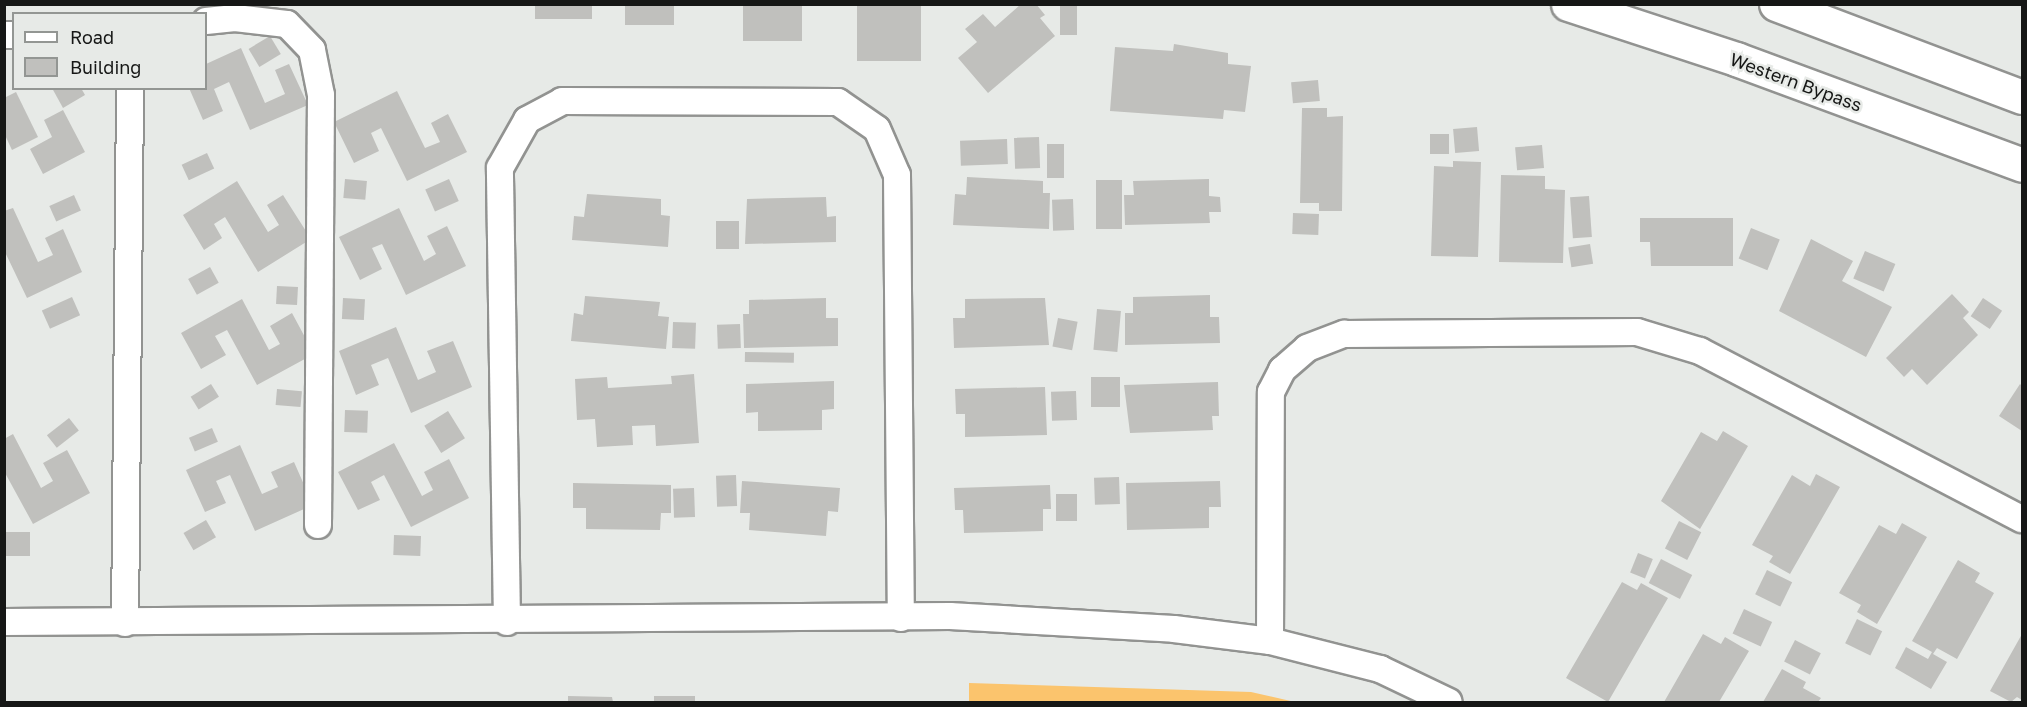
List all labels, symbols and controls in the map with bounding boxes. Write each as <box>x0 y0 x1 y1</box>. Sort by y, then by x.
legend <box>12 12 207 90</box>
text: Road <box>70 26 114 48</box>
street label: Western Bypass <box>1727 48 1865 116</box>
text: Building <box>70 56 141 78</box>

